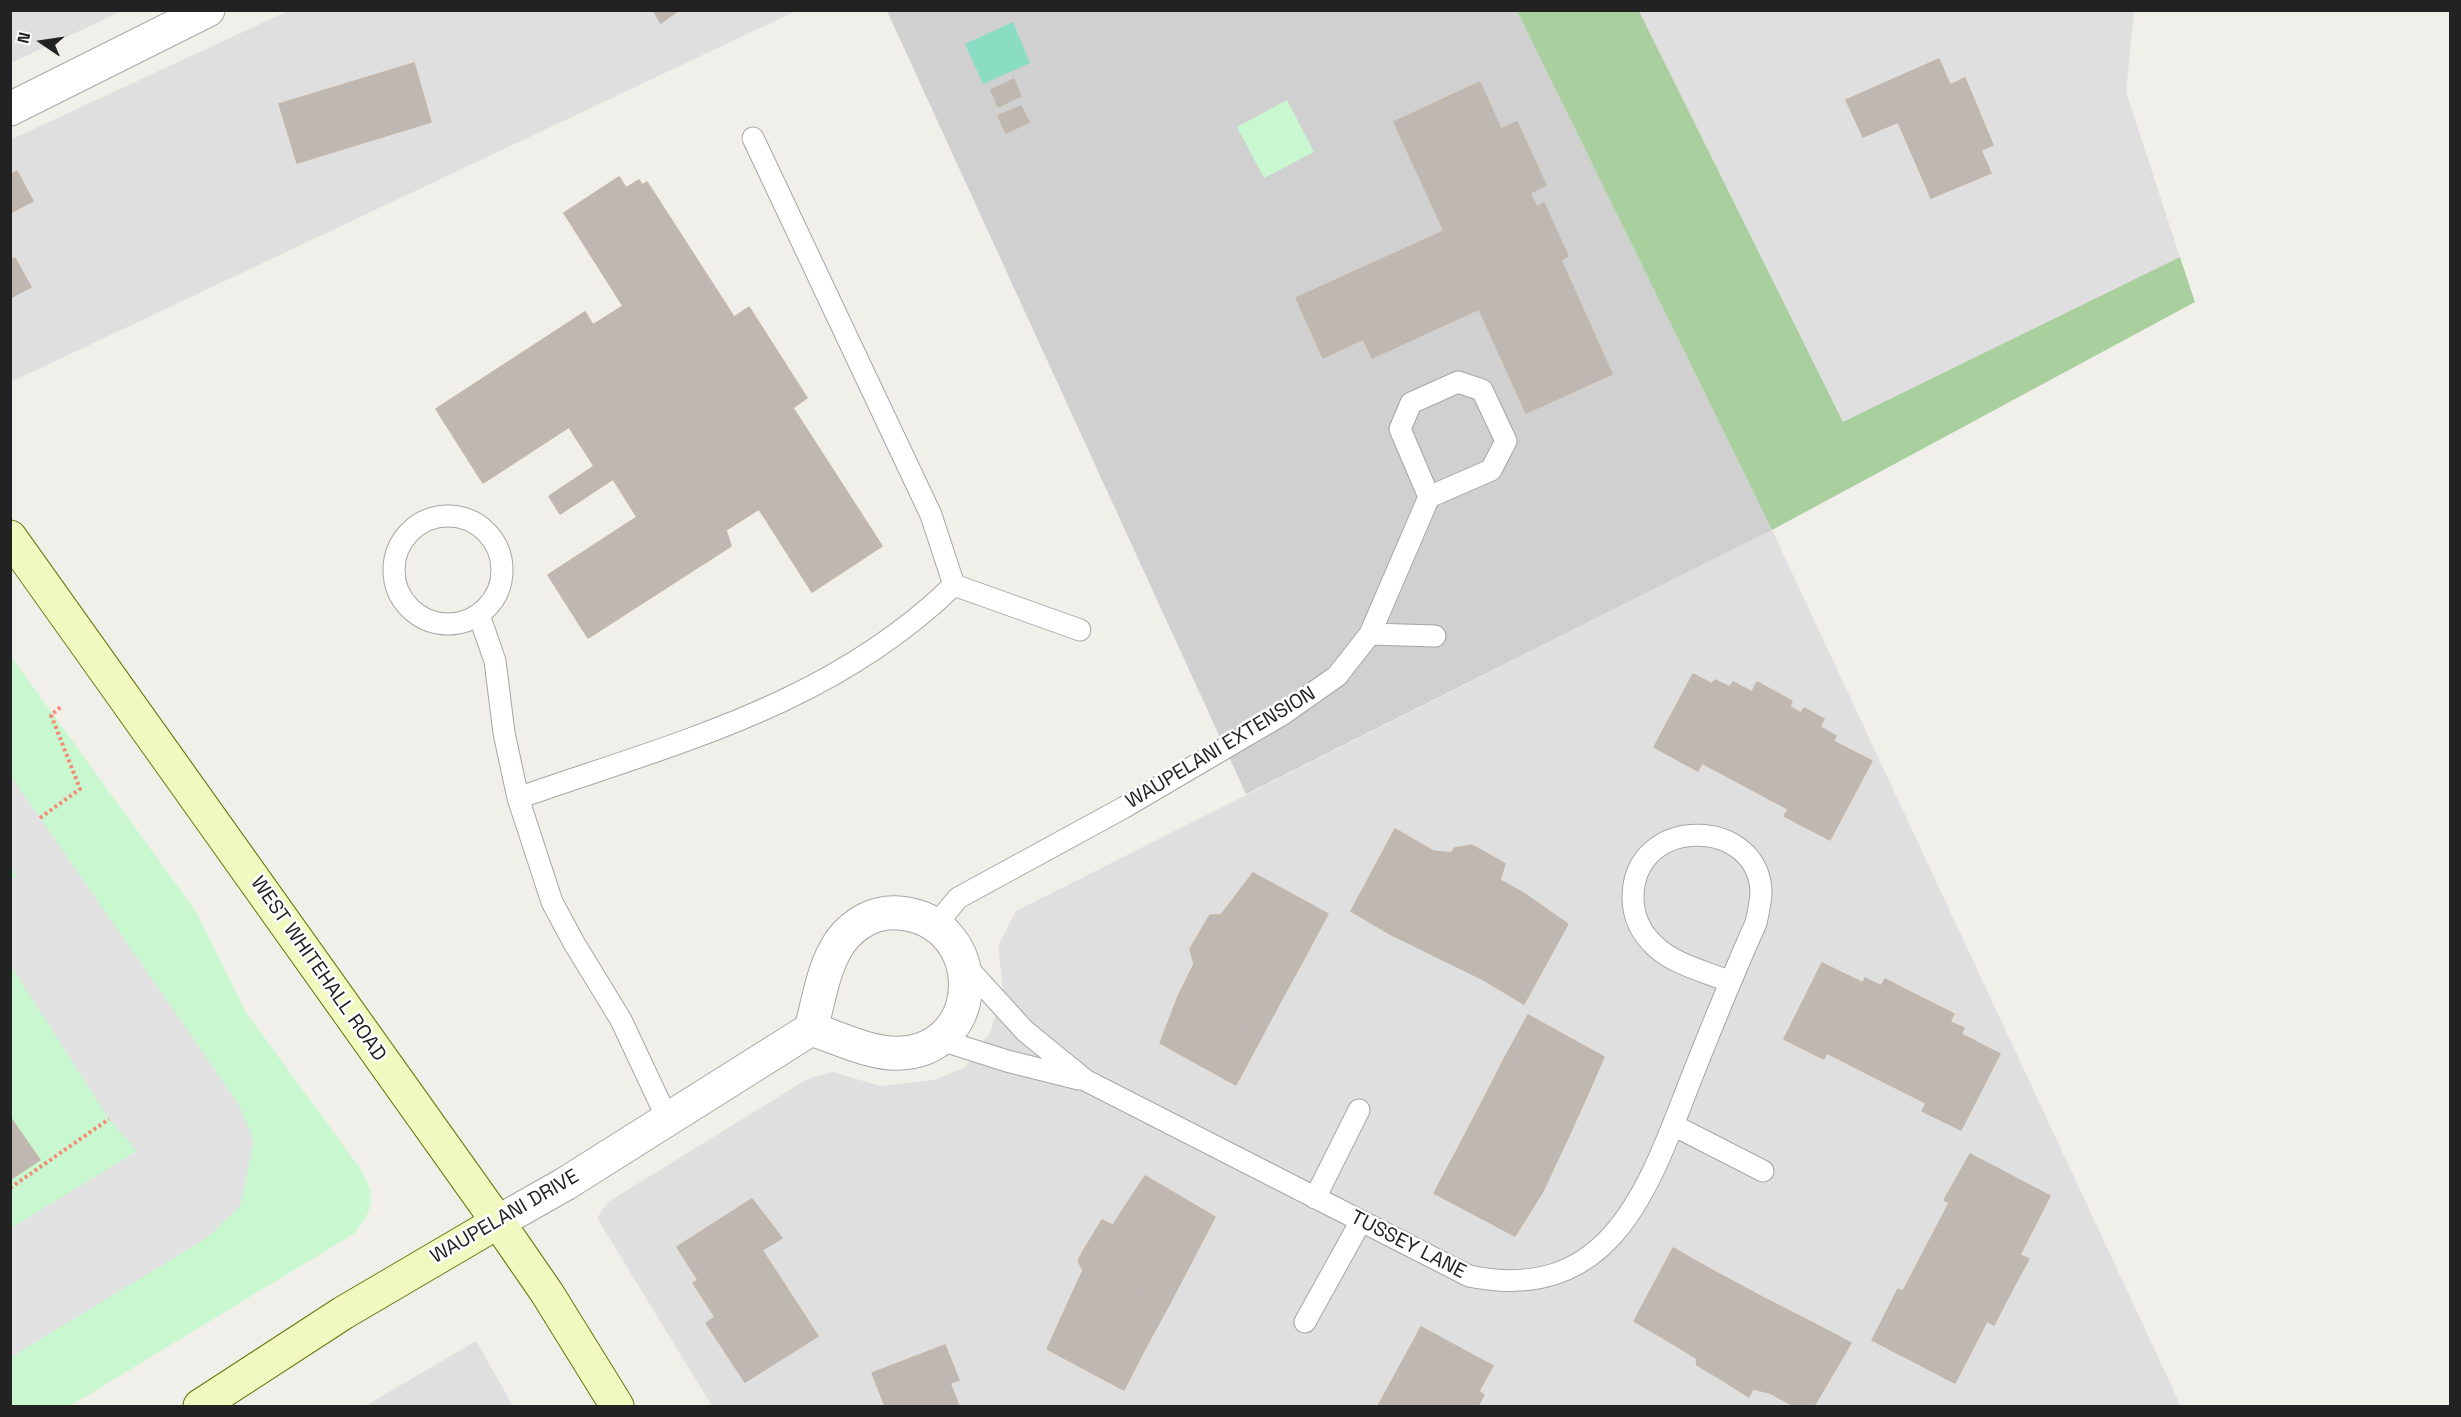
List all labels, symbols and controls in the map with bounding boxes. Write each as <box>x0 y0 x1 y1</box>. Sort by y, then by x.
north arrow <box>12 12 72 72</box>
text: N <box>13 30 35 45</box>
street label: WAUPELANI EXTENSION <box>1122 682 1320 814</box>
street label: WEST WHITEHALL ROAD <box>245 872 391 1066</box>
street label: WAUPELANI DRIVE <box>427 1165 583 1269</box>
street label: TUSSEY LANE <box>1346 1206 1470 1284</box>

